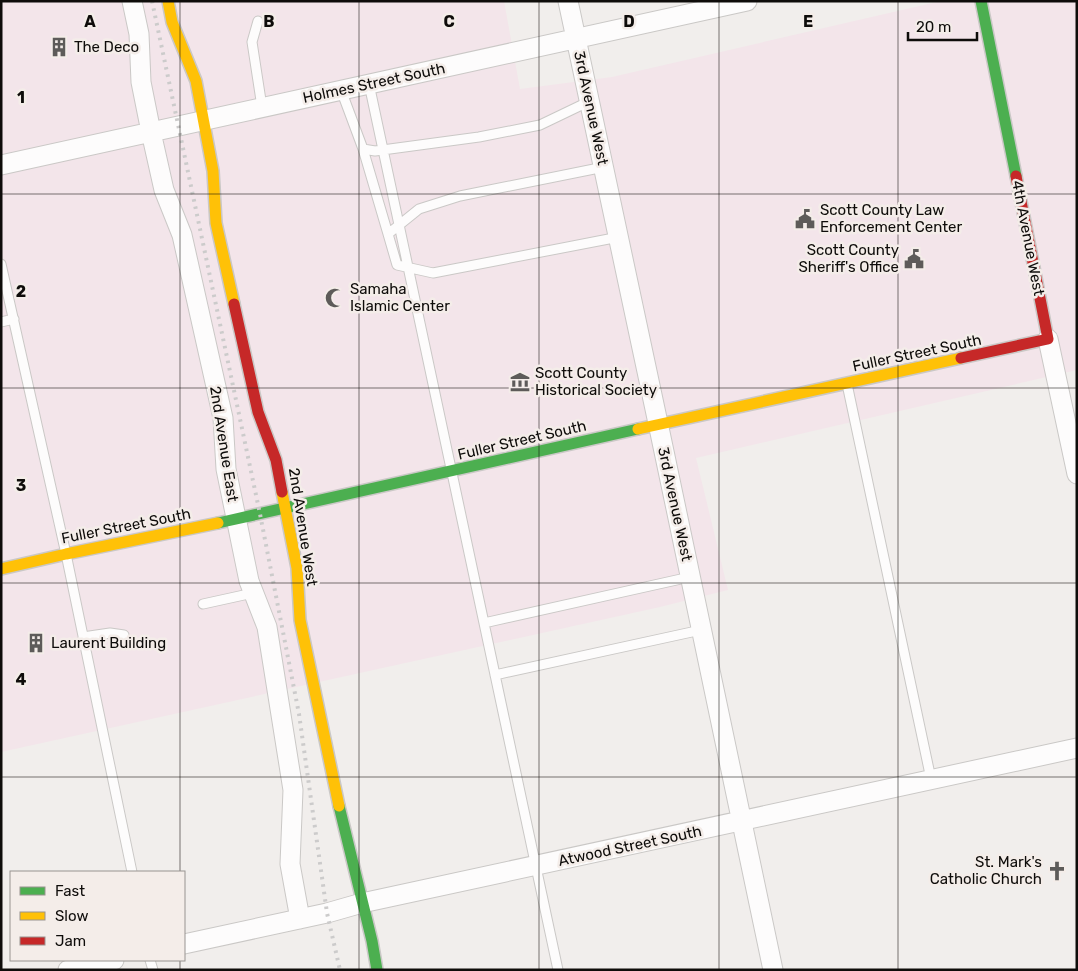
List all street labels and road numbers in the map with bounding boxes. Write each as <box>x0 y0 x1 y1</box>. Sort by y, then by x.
street label: 3rd Avenue West <box>570 49 612 167</box>
street label: Holmes Street South <box>301 59 447 107</box>
street label: 4th Avenue West <box>1008 179 1048 297</box>
street label: Fuller Street South <box>851 331 983 375</box>
street label: 2nd Avenue East <box>206 385 242 503</box>
street label: Fuller Street South <box>456 416 588 464</box>
street label: 3rd Avenue West <box>654 445 696 563</box>
street label: 2nd Avenue West <box>285 466 321 588</box>
street label: Fuller Street South <box>60 505 192 547</box>
street label: Atwood Street South <box>557 822 703 870</box>

